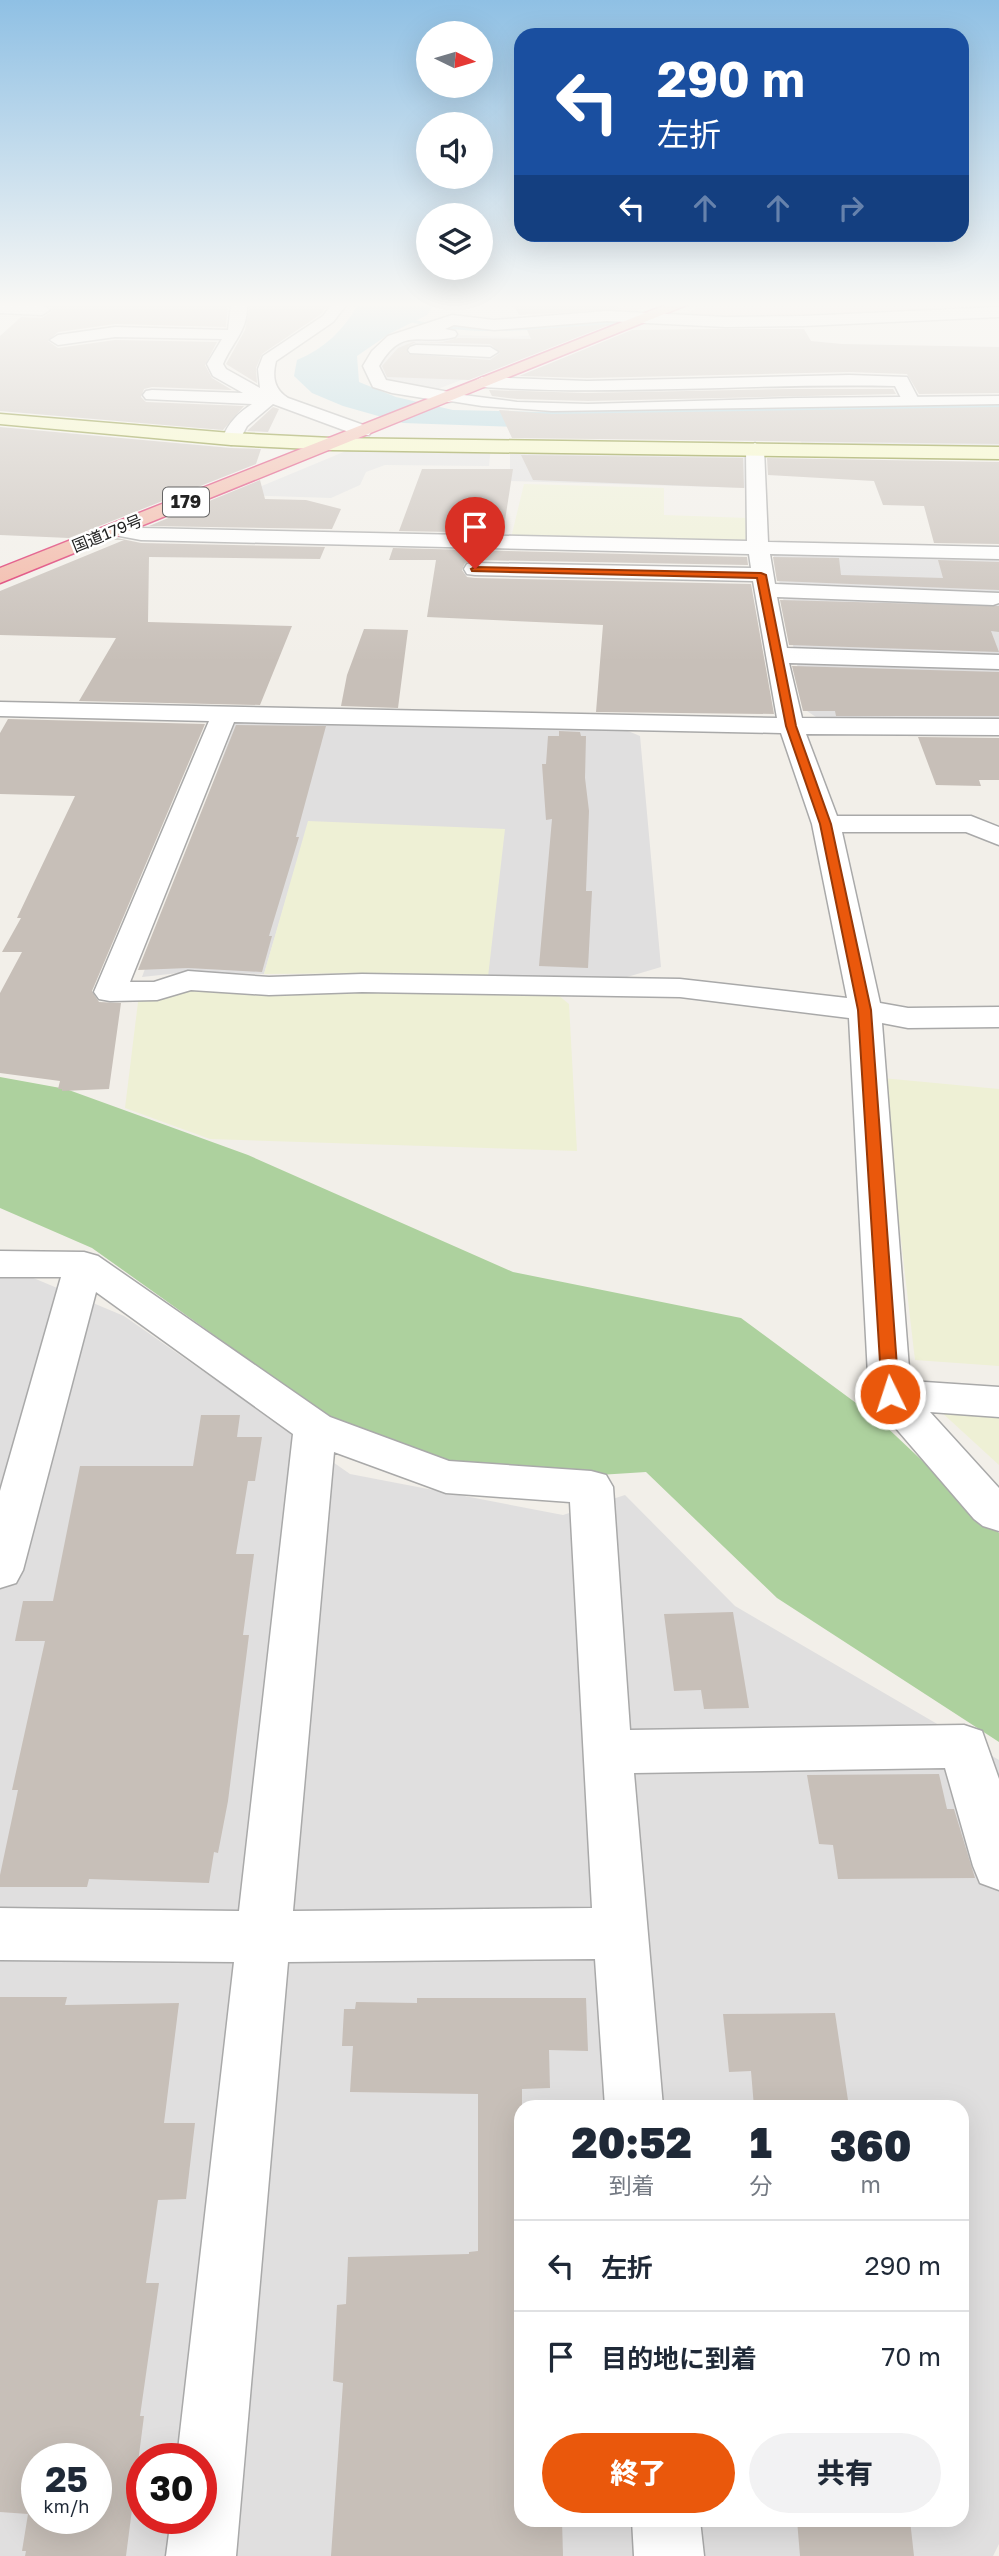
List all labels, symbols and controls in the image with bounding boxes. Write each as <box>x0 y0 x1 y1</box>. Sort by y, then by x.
north arrow <box>416 21 494 98</box>
map controls <box>416 21 493 280</box>
text: 290 m <box>657 49 805 108</box>
icon: left <box>542 56 633 147</box>
button: sound <box>416 112 493 189</box>
text: 左折 <box>657 115 721 153</box>
icon: left <box>613 189 651 227</box>
icon: ahead <box>686 189 724 227</box>
icon: ahead <box>759 189 797 227</box>
icon: right <box>832 189 870 227</box>
button: layers <box>416 203 493 280</box>
road number: 179 <box>163 488 209 516</box>
pin <box>445 497 505 569</box>
icon: arrive <box>456 508 494 546</box>
street label: 国道179号 <box>69 510 145 556</box>
position arrow <box>853 1357 927 1431</box>
text: 20:52 <box>572 2117 692 2167</box>
text: 1 <box>750 2117 772 2167</box>
text: 360 <box>830 2120 911 2170</box>
text: m <box>860 2170 881 2198</box>
text: 到着 <box>609 2171 655 2199</box>
text: 分 <box>749 2171 772 2199</box>
icon: left <box>542 2247 580 2285</box>
text: 290 m <box>865 2250 941 2281</box>
text: 左折 <box>601 2252 653 2283</box>
icon: arrive <box>542 2338 580 2376</box>
text: 70 m <box>882 2341 941 2372</box>
text: 目的地に到着 <box>601 2343 757 2374</box>
button: 終了 <box>542 2433 735 2513</box>
button: 共有 <box>749 2433 941 2513</box>
speed limit sign: 30 <box>126 2443 217 2534</box>
text: 25 <box>45 2458 88 2500</box>
text: km/h <box>44 2495 89 2517</box>

